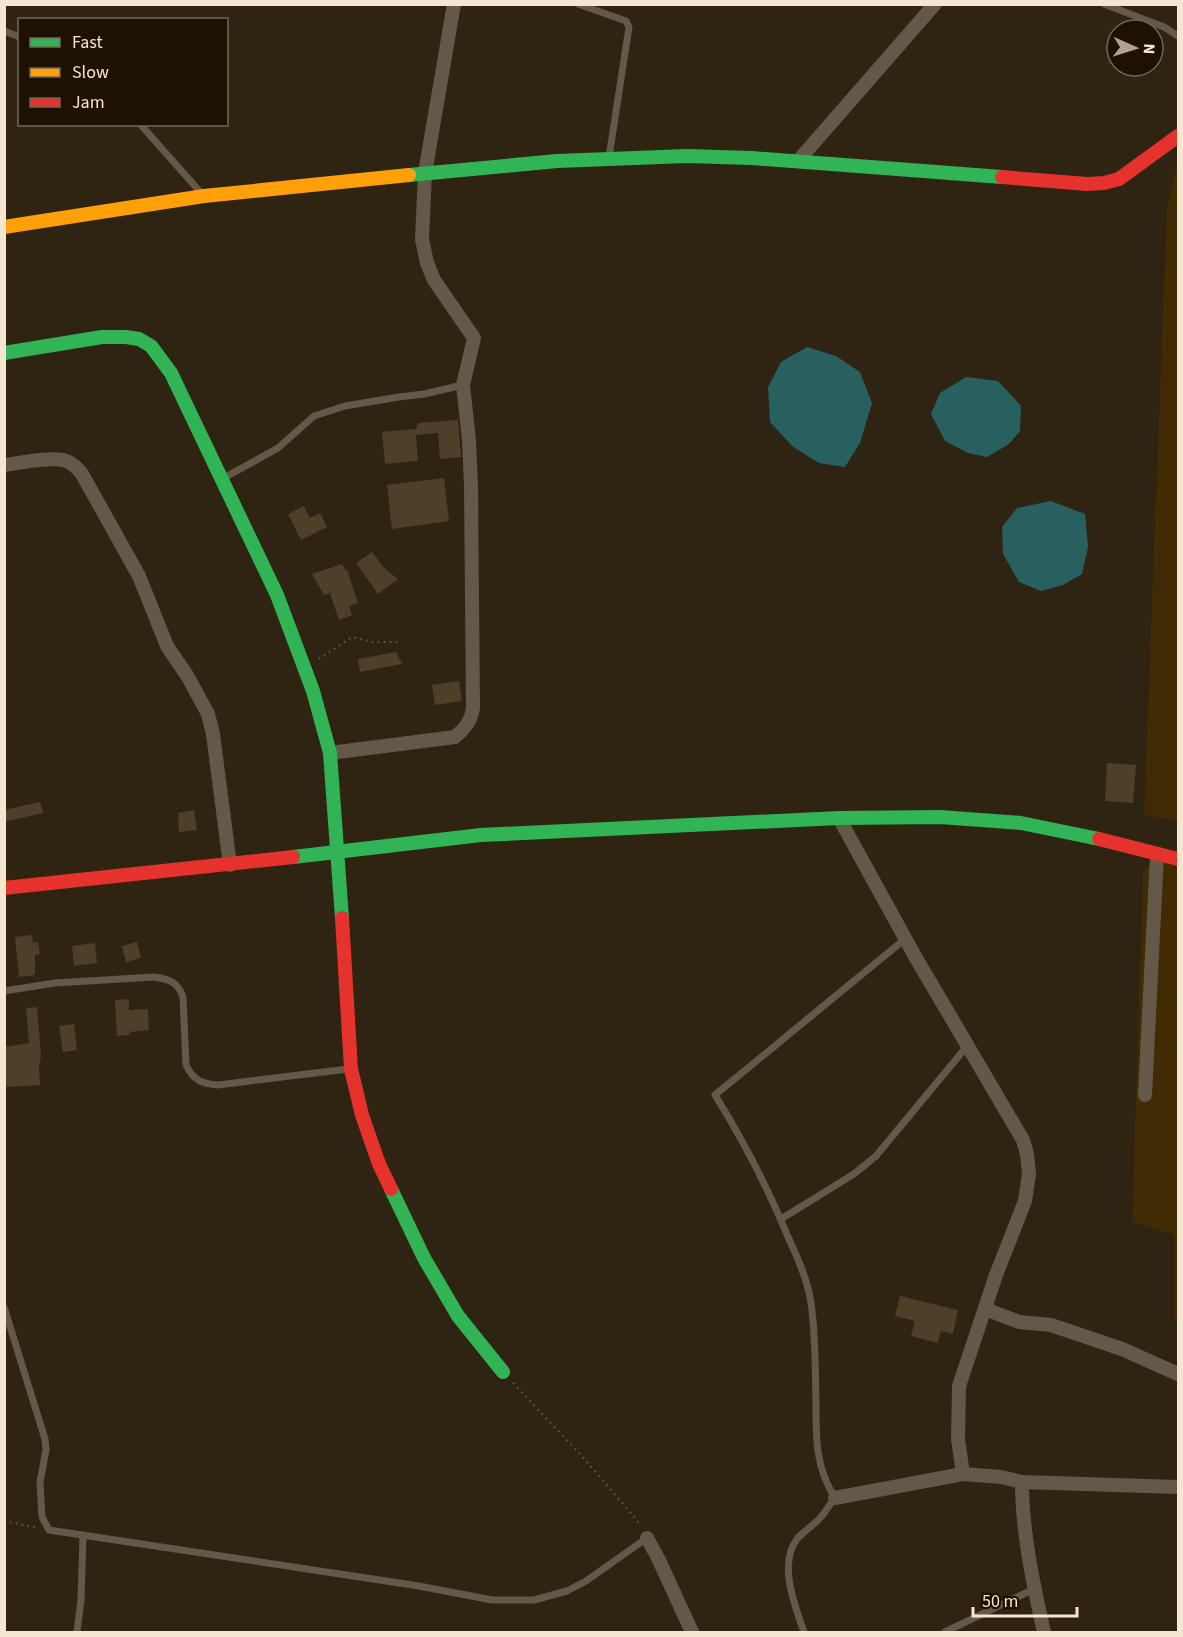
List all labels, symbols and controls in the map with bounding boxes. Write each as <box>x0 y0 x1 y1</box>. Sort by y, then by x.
legend <box>18 18 228 126</box>
north arrow <box>1105 18 1165 78</box>
text: Fast <box>72 30 103 55</box>
text: N <box>1138 43 1160 55</box>
text: Slow <box>72 60 109 85</box>
text: Jam <box>72 90 105 115</box>
scale bar <box>973 1580 1076 1618</box>
text: 50 m <box>982 1589 1018 1614</box>

